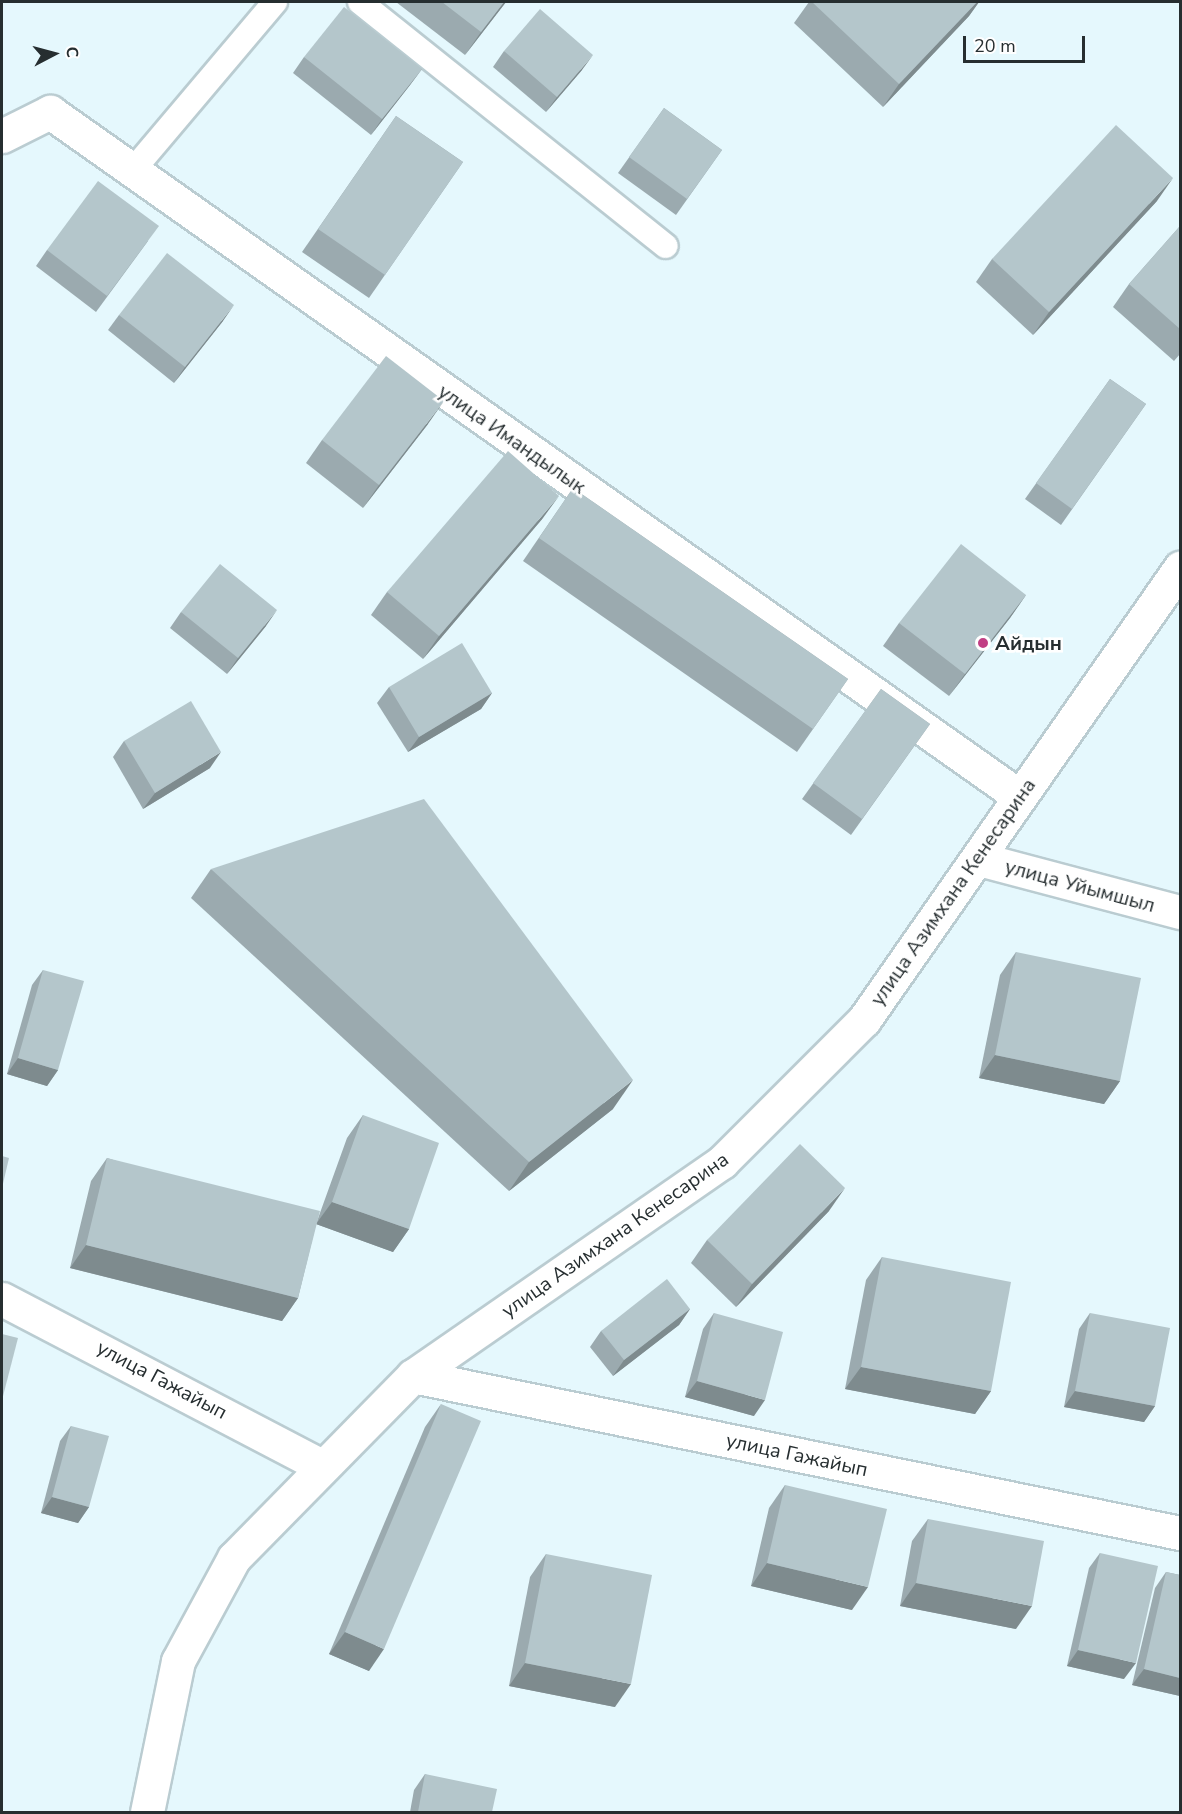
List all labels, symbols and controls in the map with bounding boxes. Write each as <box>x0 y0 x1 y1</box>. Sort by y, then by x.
north arrow <box>24 24 84 84</box>
scale bar <box>966 24 1088 62</box>
text: 20 m <box>974 34 1016 58</box>
text: С <box>60 46 83 59</box>
street label: улица Имандылык <box>434 379 590 499</box>
place label: Айдын <box>995 631 1062 655</box>
marker: Айдын <box>976 636 990 650</box>
street label: улица Азимхана Кенесарина <box>865 774 1041 1010</box>
street label: улица Уйымшыл <box>1002 854 1158 918</box>
street label: улица Азимхана Кенесарина <box>497 1147 733 1323</box>
street label: улица Гажайып <box>93 1336 231 1424</box>
street label: улица Гажайып <box>724 1428 870 1482</box>

